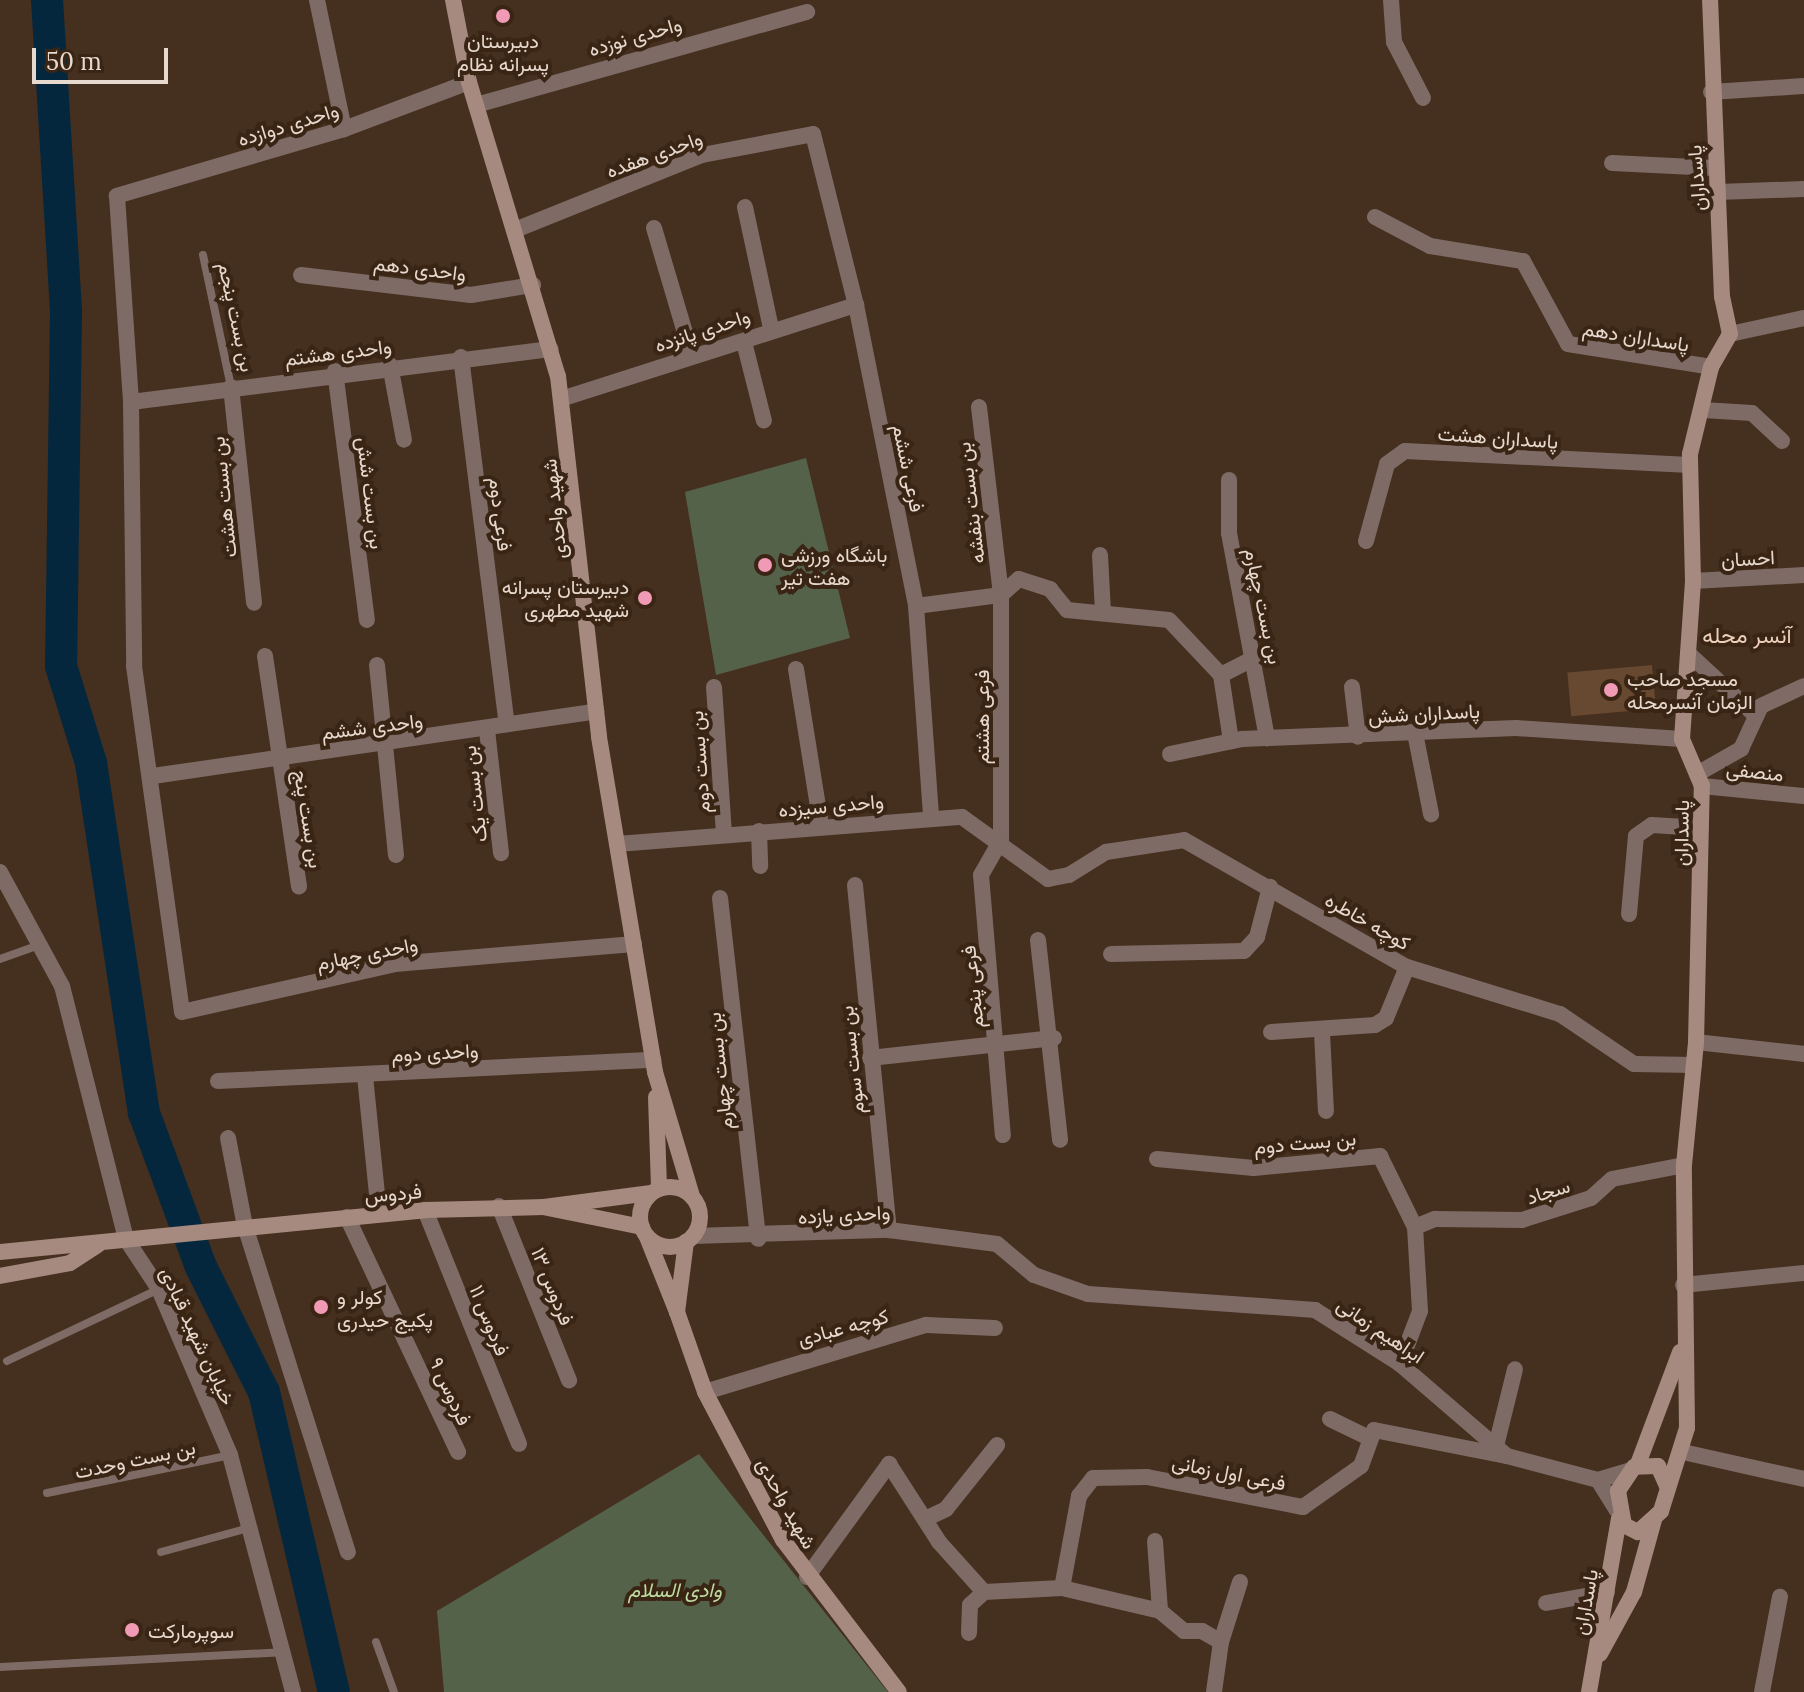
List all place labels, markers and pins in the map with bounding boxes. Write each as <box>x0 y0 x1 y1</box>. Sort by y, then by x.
marker: دبیرستان پسرانه نظام <box>494 7 512 25</box>
place label: دبیرستان پسرانه نظام <box>457 28 549 75</box>
place label: باشگاه ورزشی هفت تیر <box>781 542 887 589</box>
marker: باشگاه ورزشی هفت تیر <box>756 556 774 574</box>
place label: دبیرستان پسرانه شهید مطهری <box>502 574 629 621</box>
marker: دبیرستان پسرانه شهید مطهری <box>636 589 654 607</box>
place label: مسجد صاحب الزمان آنسرمحله <box>1627 666 1753 713</box>
marker: مسجد صاحب الزمان آنسرمحله <box>1602 681 1620 699</box>
place label: کولر و پکیج حیدری <box>337 1284 433 1331</box>
marker: کولر و پکیج حیدری <box>312 1298 330 1316</box>
place label: سوپرمارکت <box>148 1618 234 1642</box>
marker: سوپرمارکت <box>123 1621 141 1639</box>

